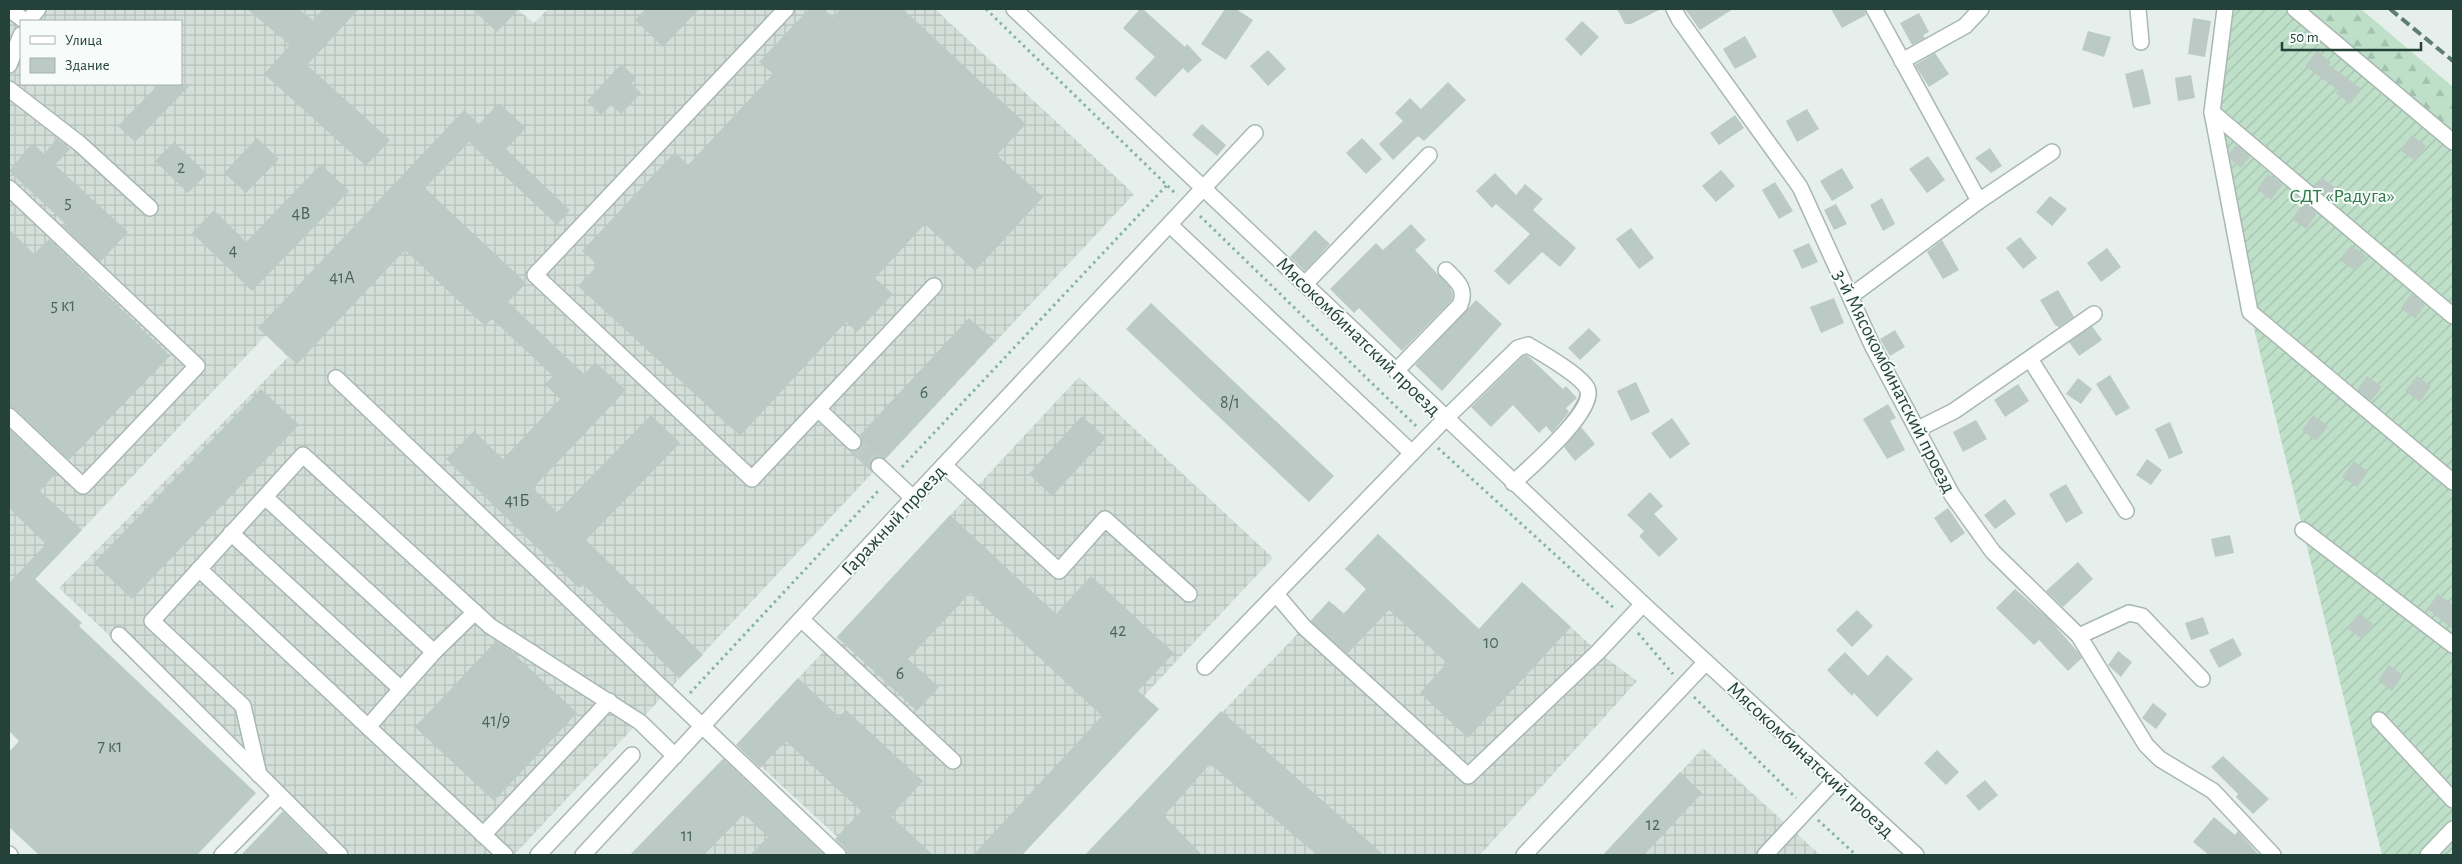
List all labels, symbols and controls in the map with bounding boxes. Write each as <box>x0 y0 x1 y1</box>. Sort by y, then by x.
legend <box>20 20 182 85</box>
scale bar <box>2282 20 2421 52</box>
text: 50 m <box>2290 30 2319 45</box>
text: Улица <box>65 33 102 48</box>
text: Здание <box>65 58 110 73</box>
house number: 2 <box>177 159 185 177</box>
park label: СДТ «Радуга» <box>2289 186 2395 206</box>
house number: 5 <box>64 194 72 212</box>
house number: 4В <box>292 205 310 223</box>
house number: 4 <box>229 242 238 260</box>
street label: Мясокомбинатский проезд <box>1273 253 1444 420</box>
street label: 3-й Мясокомбинатский проезд <box>1829 267 1959 496</box>
house number: 41А <box>329 269 355 287</box>
house number: 5 к1 <box>51 297 75 315</box>
house number: 6 <box>920 384 928 402</box>
house number: 8/1 <box>1220 394 1240 412</box>
street label: Гаражный проезд <box>838 462 950 580</box>
house number: 41Б <box>504 492 530 510</box>
house number: 42 <box>1110 622 1126 640</box>
house number: 10 <box>1483 634 1499 652</box>
house number: 6 <box>896 665 904 683</box>
street label: Мясокомбинатский проезд <box>1723 678 1897 842</box>
house number: 41/9 <box>482 712 510 730</box>
house number: 7 к1 <box>98 738 122 756</box>
house number: 12 <box>1646 816 1660 834</box>
house number: 11 <box>681 827 693 845</box>

